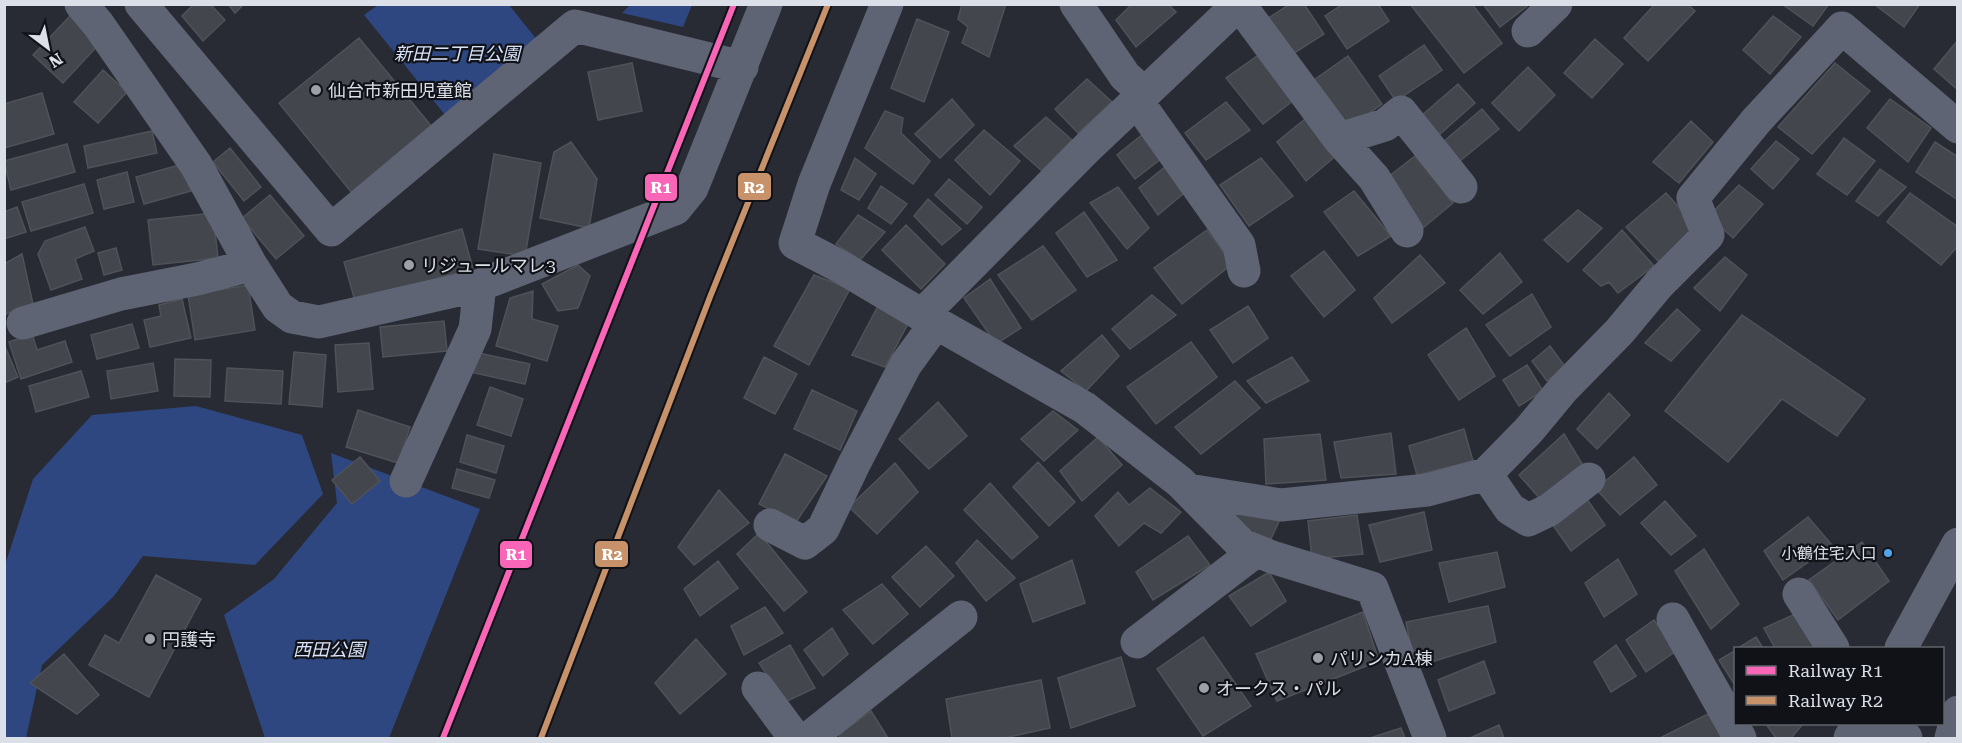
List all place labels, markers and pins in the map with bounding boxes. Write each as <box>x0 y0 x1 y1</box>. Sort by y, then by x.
place label: 仙台市新田児童館 <box>328 80 472 101</box>
marker: 仙台市新田児童館 <box>309 83 323 97</box>
place label: リジュールマレ3 <box>421 255 556 276</box>
marker: リジュールマレ3 <box>402 258 416 272</box>
place label: 小鶴住宅入口 <box>1781 544 1877 563</box>
marker: 小鶴住宅入口 <box>1882 547 1894 559</box>
place label: 円護寺 <box>162 629 216 650</box>
marker: 円護寺 <box>143 632 157 646</box>
place label: パリンカA棟 <box>1330 648 1433 669</box>
marker: パリンカA棟 <box>1311 651 1325 665</box>
place label: オークス・パル <box>1216 678 1341 699</box>
marker: オークス・パル <box>1197 681 1211 695</box>

